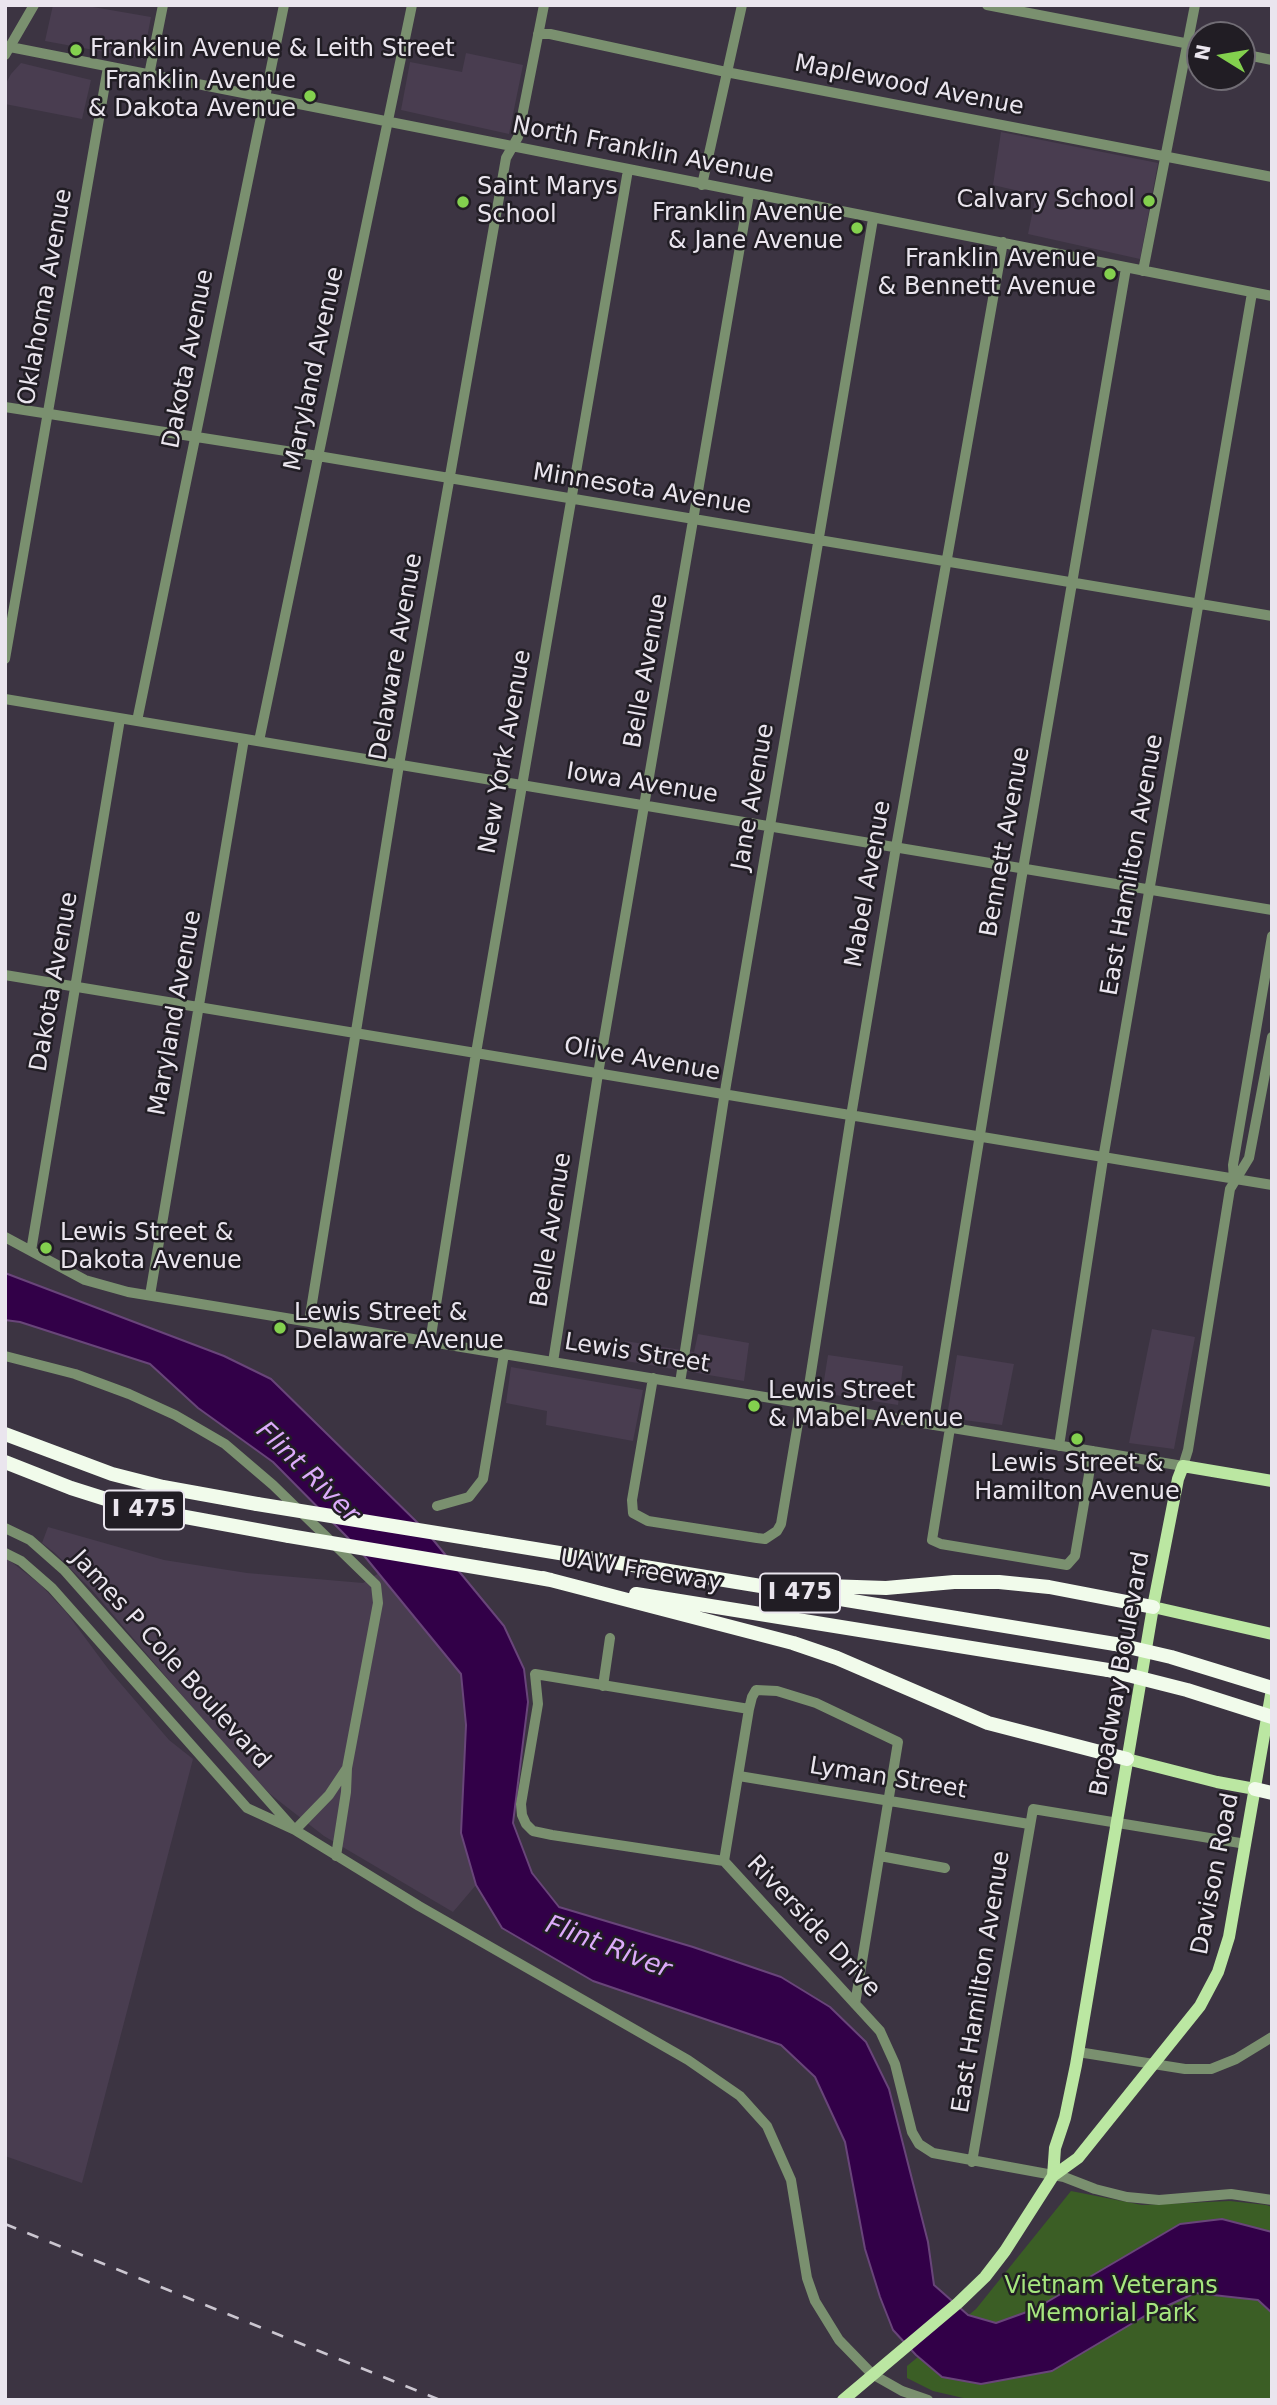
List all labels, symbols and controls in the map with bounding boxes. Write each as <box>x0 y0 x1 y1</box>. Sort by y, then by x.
north arrow <box>1186 21 1256 91</box>
place label: Franklin Avenue & Leith Street <box>90 36 455 64</box>
marker: Franklin Avenue & Leith Street <box>68 42 84 58</box>
text: N <box>1190 42 1215 62</box>
street label: Maplewood Avenue <box>792 50 1026 122</box>
place label: Franklin Avenue & Dakota Avenue <box>88 68 296 124</box>
marker: Franklin Avenue & Dakota Avenue <box>302 88 318 104</box>
street label: North Franklin Avenue <box>510 112 776 190</box>
place label: Saint Marys School <box>477 174 618 230</box>
street label: Oklahoma Avenue <box>13 187 79 407</box>
place label: Calvary School <box>957 187 1135 215</box>
marker: Calvary School <box>1141 193 1157 209</box>
marker: Saint Marys School <box>455 194 471 210</box>
place label: Franklin Avenue & Jane Avenue <box>652 200 843 256</box>
marker: Franklin Avenue & Jane Avenue <box>849 220 865 236</box>
place label: Franklin Avenue & Bennett Avenue <box>878 246 1096 302</box>
street label: Maryland Avenue <box>279 264 351 474</box>
marker: Franklin Avenue & Bennett Avenue <box>1102 266 1118 282</box>
street label: Dakota Avenue <box>158 267 220 451</box>
street label: Minnesota Avenue <box>531 459 753 521</box>
street label: Delaware Avenue <box>365 551 429 763</box>
street label: Belle Avenue <box>619 592 675 750</box>
street label: New York Avenue <box>474 648 538 856</box>
street label: Jane Avenue <box>727 721 781 873</box>
street label: East Hamilton Avenue <box>1096 732 1170 998</box>
street label: Bennett Avenue <box>975 745 1037 939</box>
street label: Iowa Avenue <box>564 758 720 810</box>
street label: Mabel Avenue <box>840 798 898 970</box>
street label: Dakota Avenue <box>25 890 85 1074</box>
street label: Maryland Avenue <box>144 908 208 1118</box>
street label: Olive Avenue <box>562 1032 722 1088</box>
street label: Belle Avenue <box>526 1151 578 1309</box>
place label: Lewis Street & Dakota Avenue <box>60 1220 242 1276</box>
marker: Lewis Street & Dakota Avenue <box>38 1240 54 1256</box>
place label: Lewis Street & Delaware Avenue <box>294 1300 504 1356</box>
marker: Lewis Street & Delaware Avenue <box>272 1320 288 1336</box>
street label: Lewis Street <box>562 1328 712 1380</box>
place label: Lewis Street & Mabel Avenue <box>768 1378 963 1434</box>
marker: Lewis Street & Mabel Avenue <box>746 1398 762 1414</box>
water label: Flint River <box>249 1416 365 1530</box>
marker: Lewis Street & Hamilton Avenue <box>1069 1431 1085 1447</box>
place label: Lewis Street & Hamilton Avenue <box>974 1451 1180 1507</box>
road number: I 475 <box>104 1490 184 1530</box>
street label: James P Cole Boulevard <box>64 1545 276 1775</box>
street label: UAW Freeway <box>558 1545 724 1599</box>
street label: Broadway Boulevard <box>1085 1549 1157 1799</box>
road number: I 475 <box>760 1574 840 1612</box>
street label: Lyman Street <box>807 1752 969 1806</box>
street label: Davison Road <box>1186 1791 1246 1957</box>
street label: East Hamilton Avenue <box>947 1849 1017 2115</box>
street label: Riverside Drive <box>740 1850 886 2004</box>
water label: Flint River <box>541 1910 675 1986</box>
park label: Vietnam Veterans Memorial Park <box>1004 2273 1218 2329</box>

